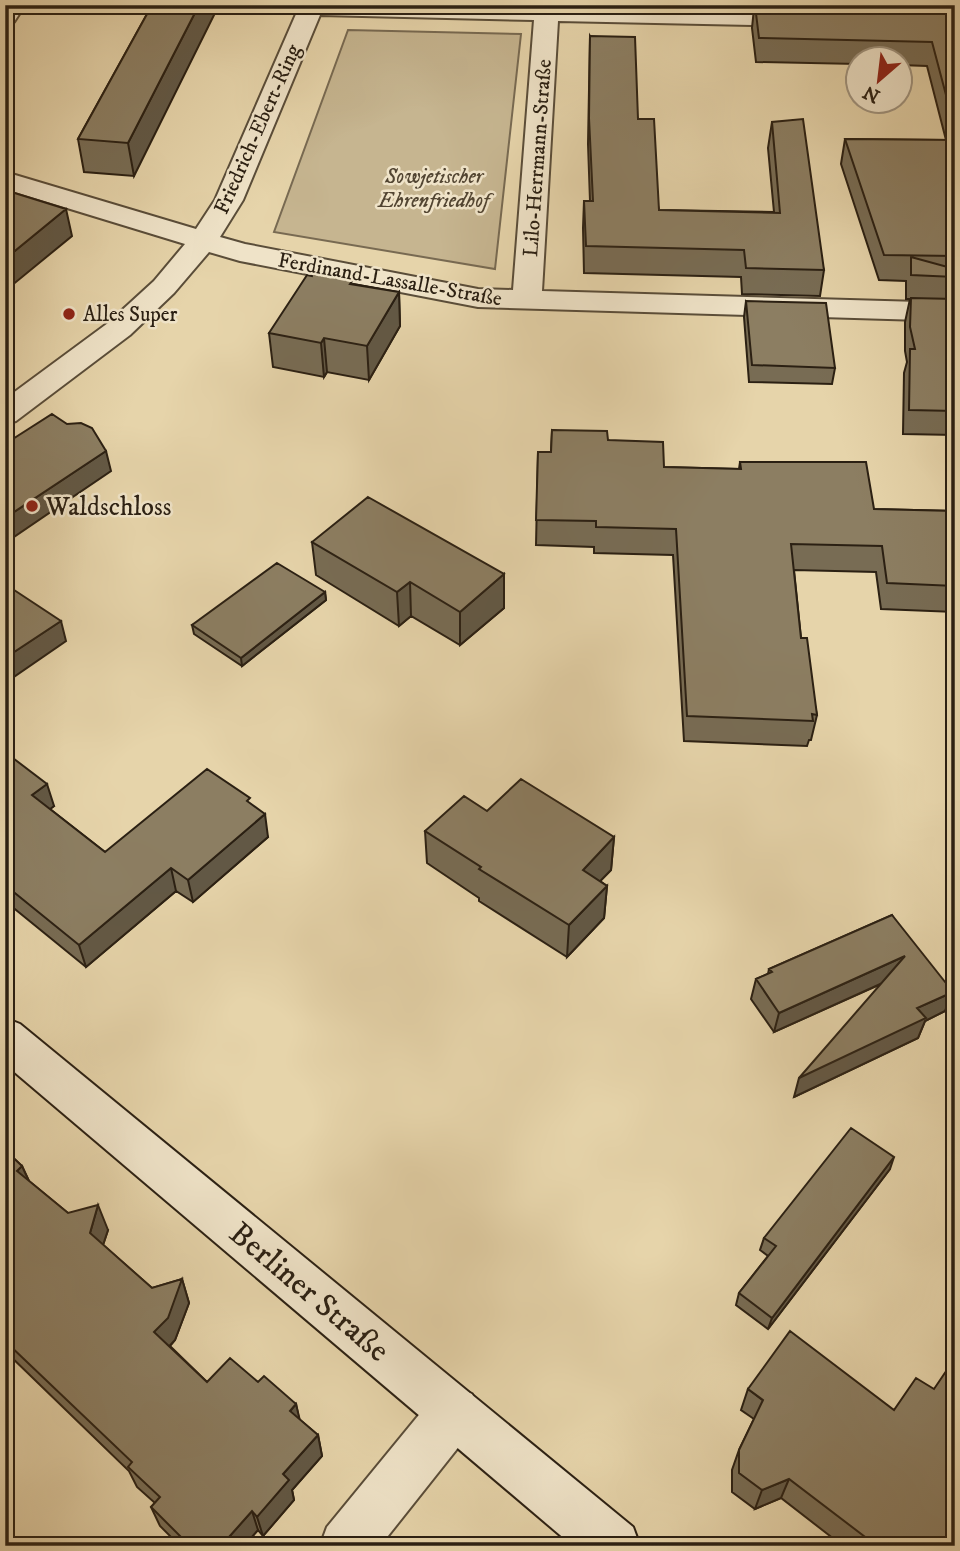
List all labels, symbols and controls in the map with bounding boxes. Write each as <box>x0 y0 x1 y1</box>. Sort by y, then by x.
street label: Friedrich-Ebert-Ring <box>209 40 307 218</box>
north arrow <box>844 46 914 116</box>
street label: Lilo-Herrmann-Straße <box>518 58 558 258</box>
text: N <box>859 80 884 108</box>
park label: Sowjetischer Ehrenfriedhof <box>377 164 495 214</box>
street label: Ferdinand-Lassalle-Straße <box>276 247 504 313</box>
place label: Alles Super <box>83 302 178 328</box>
marker: Alles Super <box>61 306 77 322</box>
place label: Waldschloss <box>45 491 171 524</box>
marker: Waldschloss <box>24 498 40 514</box>
street label: Berliner Straße <box>220 1214 397 1371</box>

